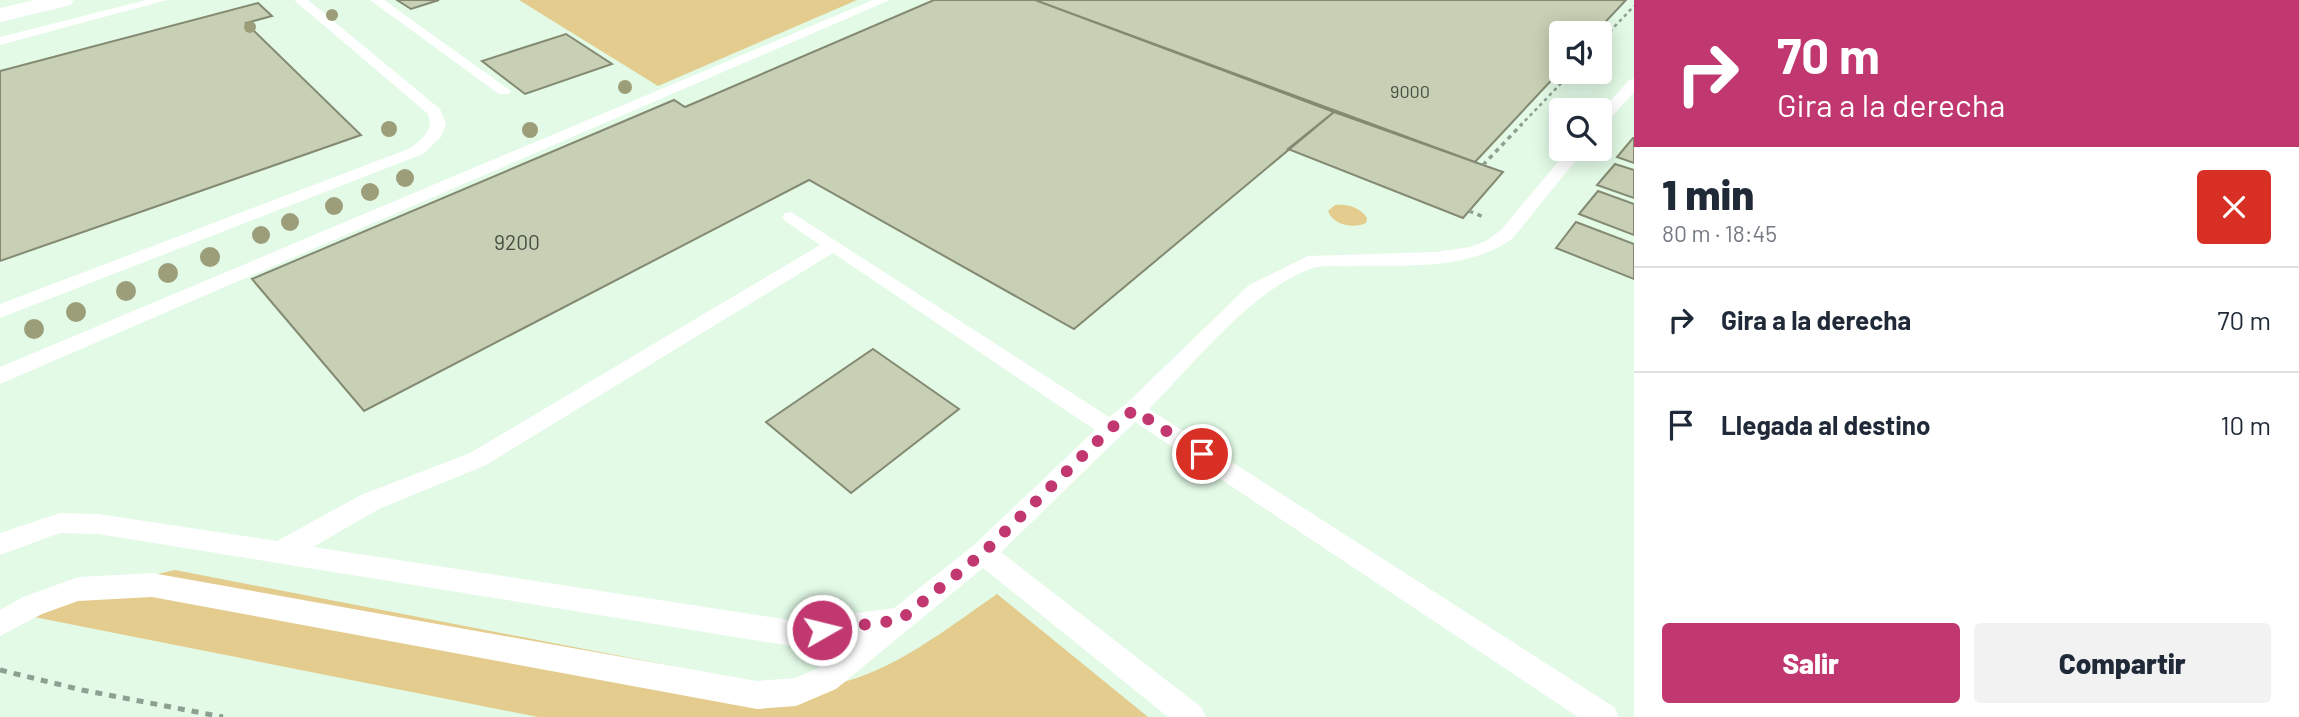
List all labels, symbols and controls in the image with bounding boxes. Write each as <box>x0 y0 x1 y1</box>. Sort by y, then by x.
map controls <box>1549 21 1612 161</box>
button: sound <box>1549 21 1612 84</box>
text: 70 m <box>1777 25 1880 84</box>
icon: right <box>1662 28 1753 119</box>
house number: 9000 <box>1390 80 1430 102</box>
text: Gira a la derecha <box>1777 85 2005 123</box>
button: search <box>1549 98 1612 161</box>
text: 1 min <box>1662 168 1754 218</box>
button: close <box>2197 170 2271 244</box>
text: 80 m · 18:45 <box>1662 219 1777 247</box>
house number: 9200 <box>494 229 540 254</box>
icon: right <box>1662 301 1700 339</box>
text: Gira a la derecha <box>1721 304 1911 335</box>
text: 70 m <box>2217 304 2271 335</box>
icon: arrive <box>1662 406 1700 444</box>
text: Llegada al destino <box>1721 409 1930 440</box>
text: 10 m <box>2221 409 2271 440</box>
pin <box>1172 424 1232 484</box>
icon: arrive <box>1183 435 1221 473</box>
position arrow <box>785 593 859 667</box>
button: Salir <box>1662 623 1960 703</box>
button: Compartir <box>1974 623 2271 703</box>

